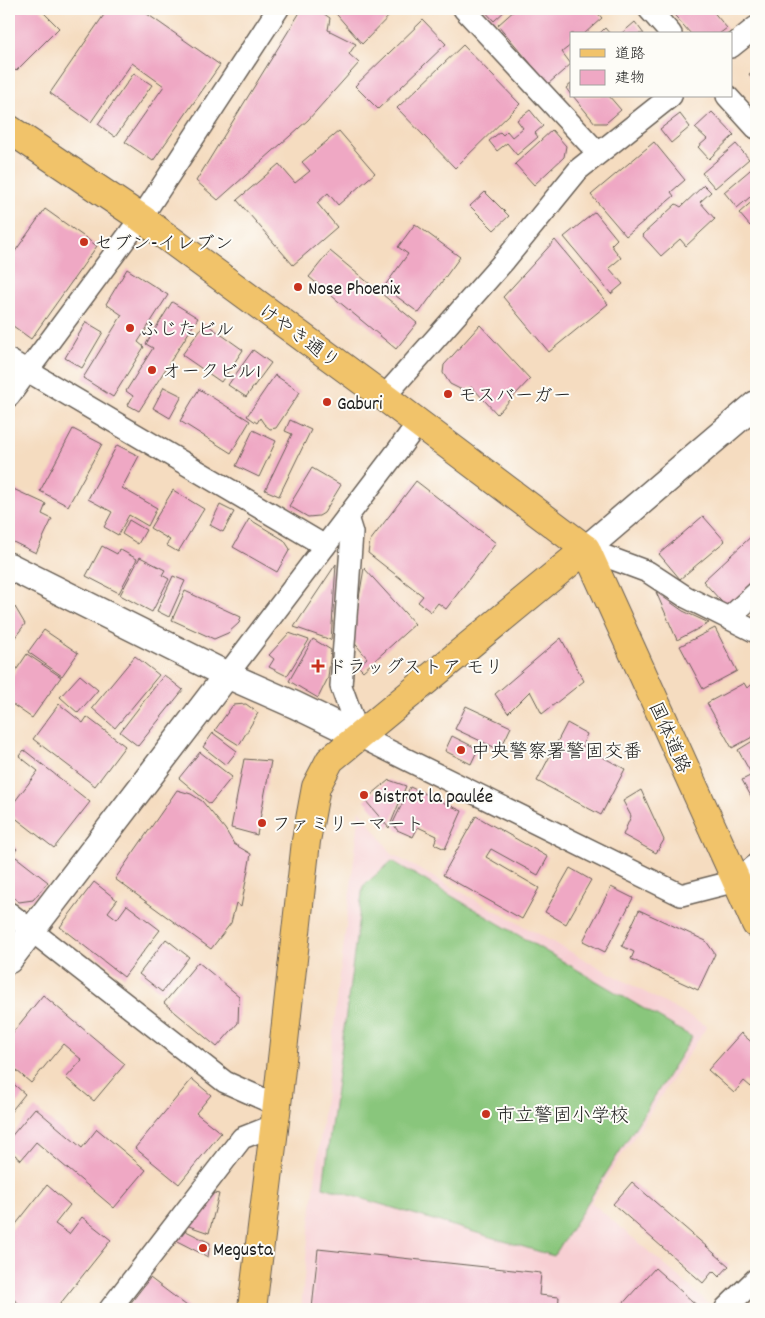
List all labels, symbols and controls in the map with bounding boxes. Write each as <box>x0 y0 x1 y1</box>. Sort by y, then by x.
legend <box>570 32 732 98</box>
text: 道路 <box>615 44 645 66</box>
text: 建物 <box>615 68 645 90</box>
place label: セブン-イレブン <box>94 232 234 259</box>
marker: セブン-イレブン <box>78 236 90 248</box>
place label: Nose Phoenix <box>308 277 400 304</box>
marker: Nose Phoenix <box>292 281 304 293</box>
street label: けやき通り <box>252 299 344 377</box>
place label: ふじたビル <box>140 318 235 345</box>
marker: ふじたビル <box>124 322 136 334</box>
place label: オークビル1 <box>162 360 261 387</box>
marker: オークビル1 <box>146 364 158 376</box>
place label: モスバーガー <box>458 384 572 411</box>
marker: モスバーガー <box>442 388 454 400</box>
place label: Gaburi <box>337 392 383 419</box>
marker: Gaburi <box>321 396 333 408</box>
place label: ドラッグストア モリ <box>328 656 504 683</box>
marker: ドラッグストア モリ <box>312 660 324 672</box>
street label: 国体道路 <box>640 698 696 779</box>
place label: 中央警察署警固交番 <box>471 740 642 767</box>
marker: 中央警察署警固交番 <box>455 744 467 756</box>
place label: Bistrot la paulée <box>374 785 493 812</box>
marker: Bistrot la paulée <box>358 789 370 801</box>
place label: ファミリーマート <box>272 813 424 840</box>
marker: ファミリーマート <box>256 817 268 829</box>
place label: 市立警固小学校 <box>496 1104 629 1131</box>
marker: 市立警固小学校 <box>480 1108 492 1120</box>
place label: Megusta <box>213 1238 274 1265</box>
marker: Megusta <box>197 1242 209 1254</box>

